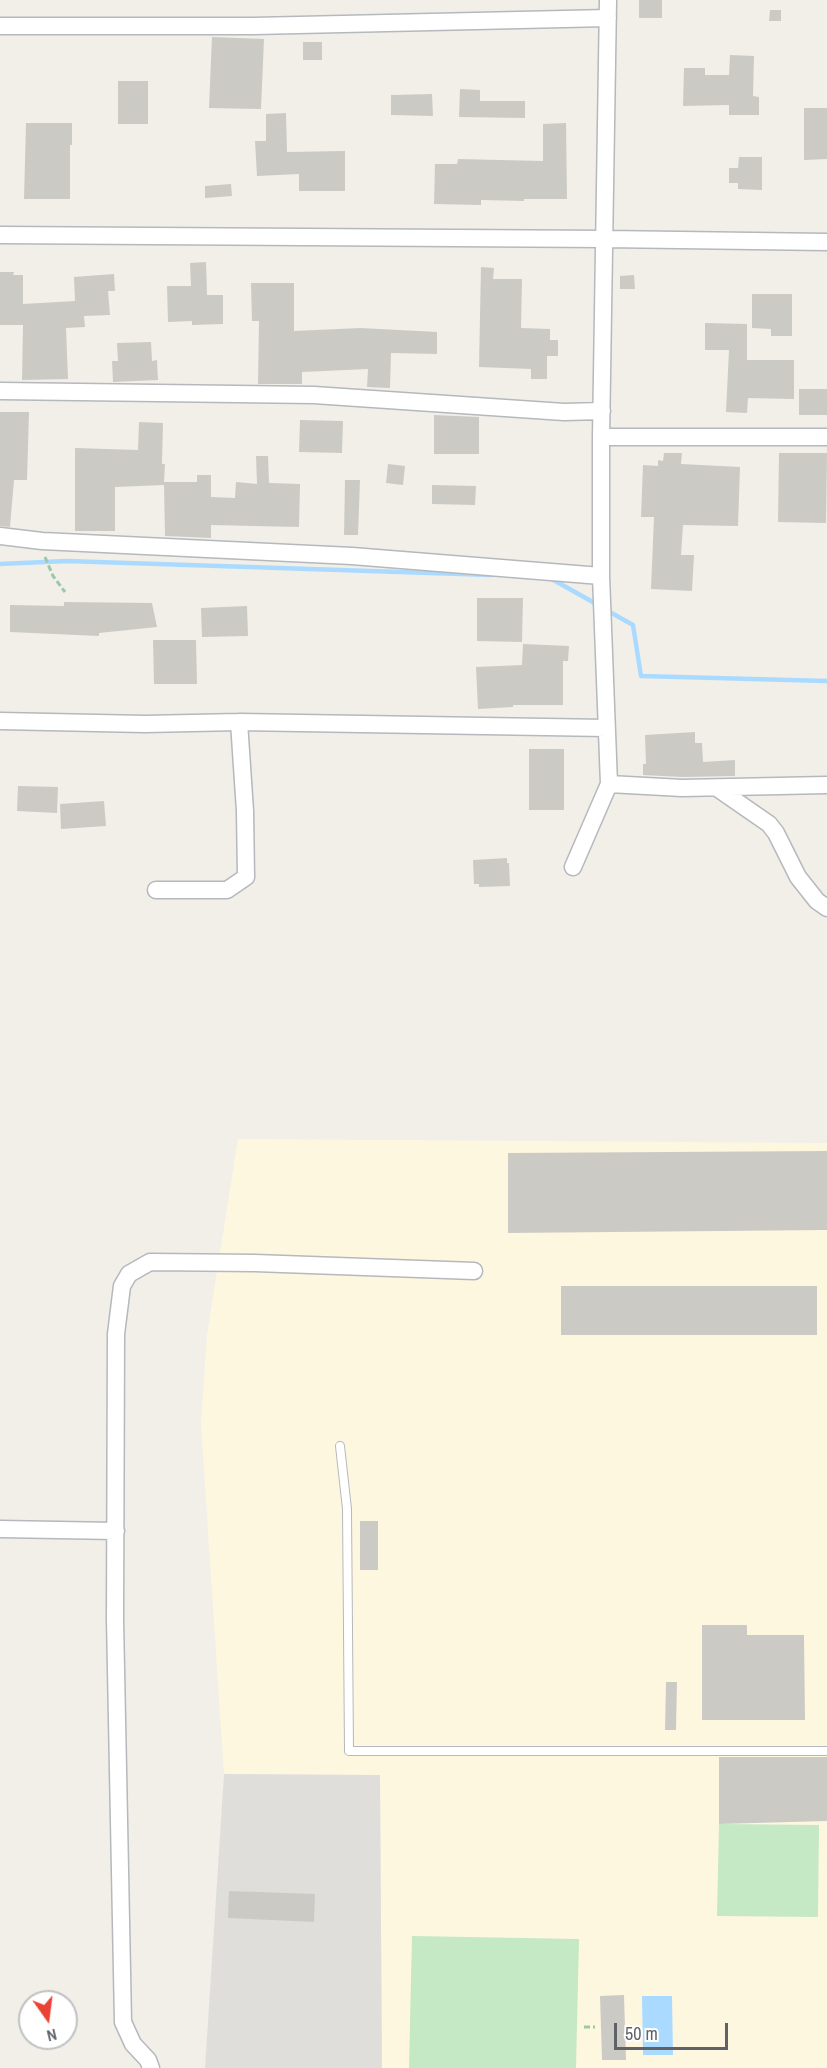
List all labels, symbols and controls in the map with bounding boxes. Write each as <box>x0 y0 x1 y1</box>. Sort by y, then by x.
north arrow <box>18 1990 78 2050</box>
scale bar <box>617 2011 731 2049</box>
text: 50 m <box>625 2021 658 2046</box>
text: N <box>45 2024 59 2047</box>

